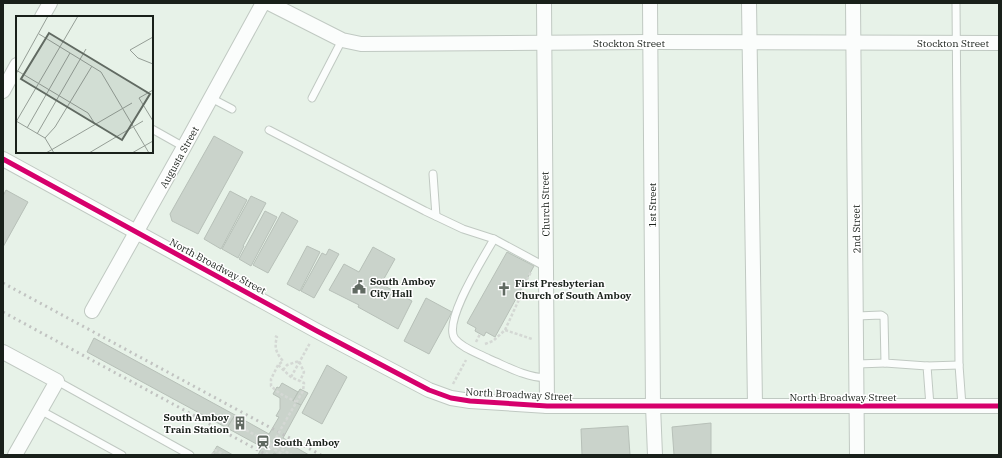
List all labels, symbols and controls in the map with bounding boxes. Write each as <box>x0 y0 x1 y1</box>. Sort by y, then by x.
inset map <box>16 16 153 153</box>
street label: Stockton Street <box>593 37 665 50</box>
street label: Stockton Street <box>917 37 989 50</box>
street label: Augusta Street <box>157 124 202 190</box>
street label: Church Street <box>538 171 553 237</box>
street label: 1st Street <box>646 182 659 227</box>
street label: 2nd Street <box>850 204 863 254</box>
street label: North Broadway Street <box>167 236 269 298</box>
place label: South Amboy City Hall <box>370 275 436 300</box>
place label: First Presbyterian Church of South Amboy <box>515 277 632 302</box>
public building icon: South Amboy City Hall <box>351 279 367 295</box>
church icon: First Presbyterian Church of South Amboy <box>496 281 512 297</box>
street label: North Broadway Street <box>465 385 573 404</box>
street label: North Broadway Street <box>789 391 897 404</box>
place label: South Amboy Train Station <box>163 411 229 436</box>
building icon: South Amboy Train Station <box>232 415 248 431</box>
station icon: South Amboy <box>255 434 271 450</box>
place label: South Amboy <box>274 436 340 449</box>

